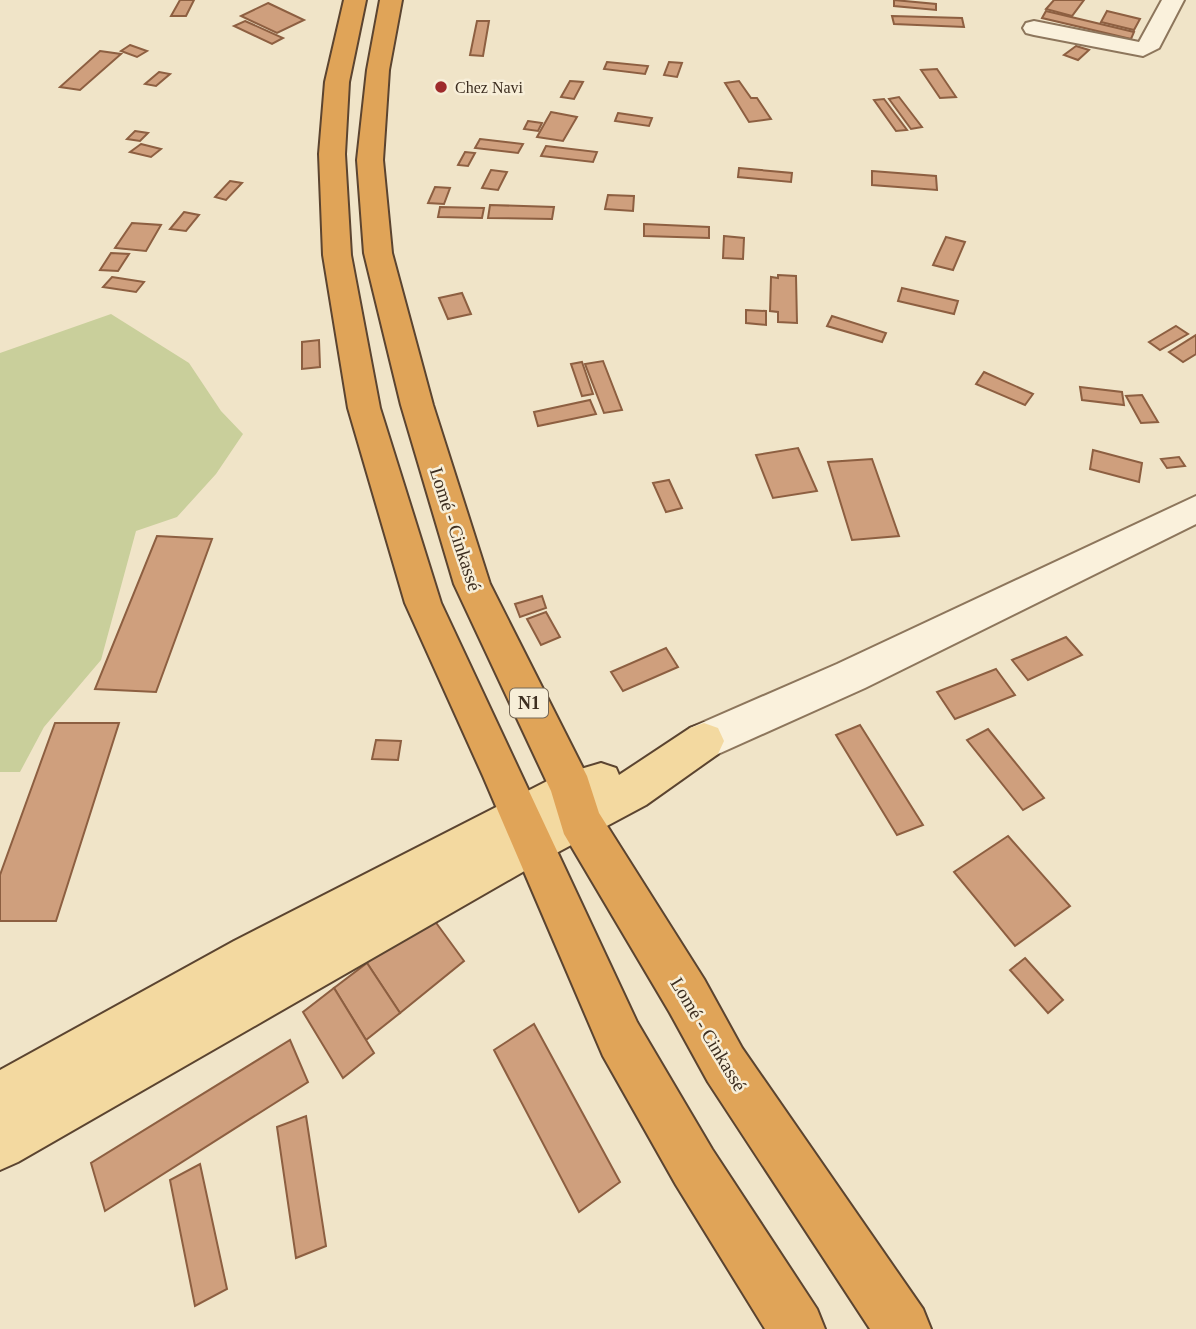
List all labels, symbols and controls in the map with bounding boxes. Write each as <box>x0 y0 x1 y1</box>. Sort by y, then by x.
marker: Chez Navi <box>433 79 449 95</box>
place label: Chez Navi <box>455 79 524 96</box>
street label: Lomé - Cinkassé <box>426 465 485 594</box>
road number: N1 <box>510 688 548 718</box>
street label: Lomé - Cinkassé <box>666 974 751 1095</box>

